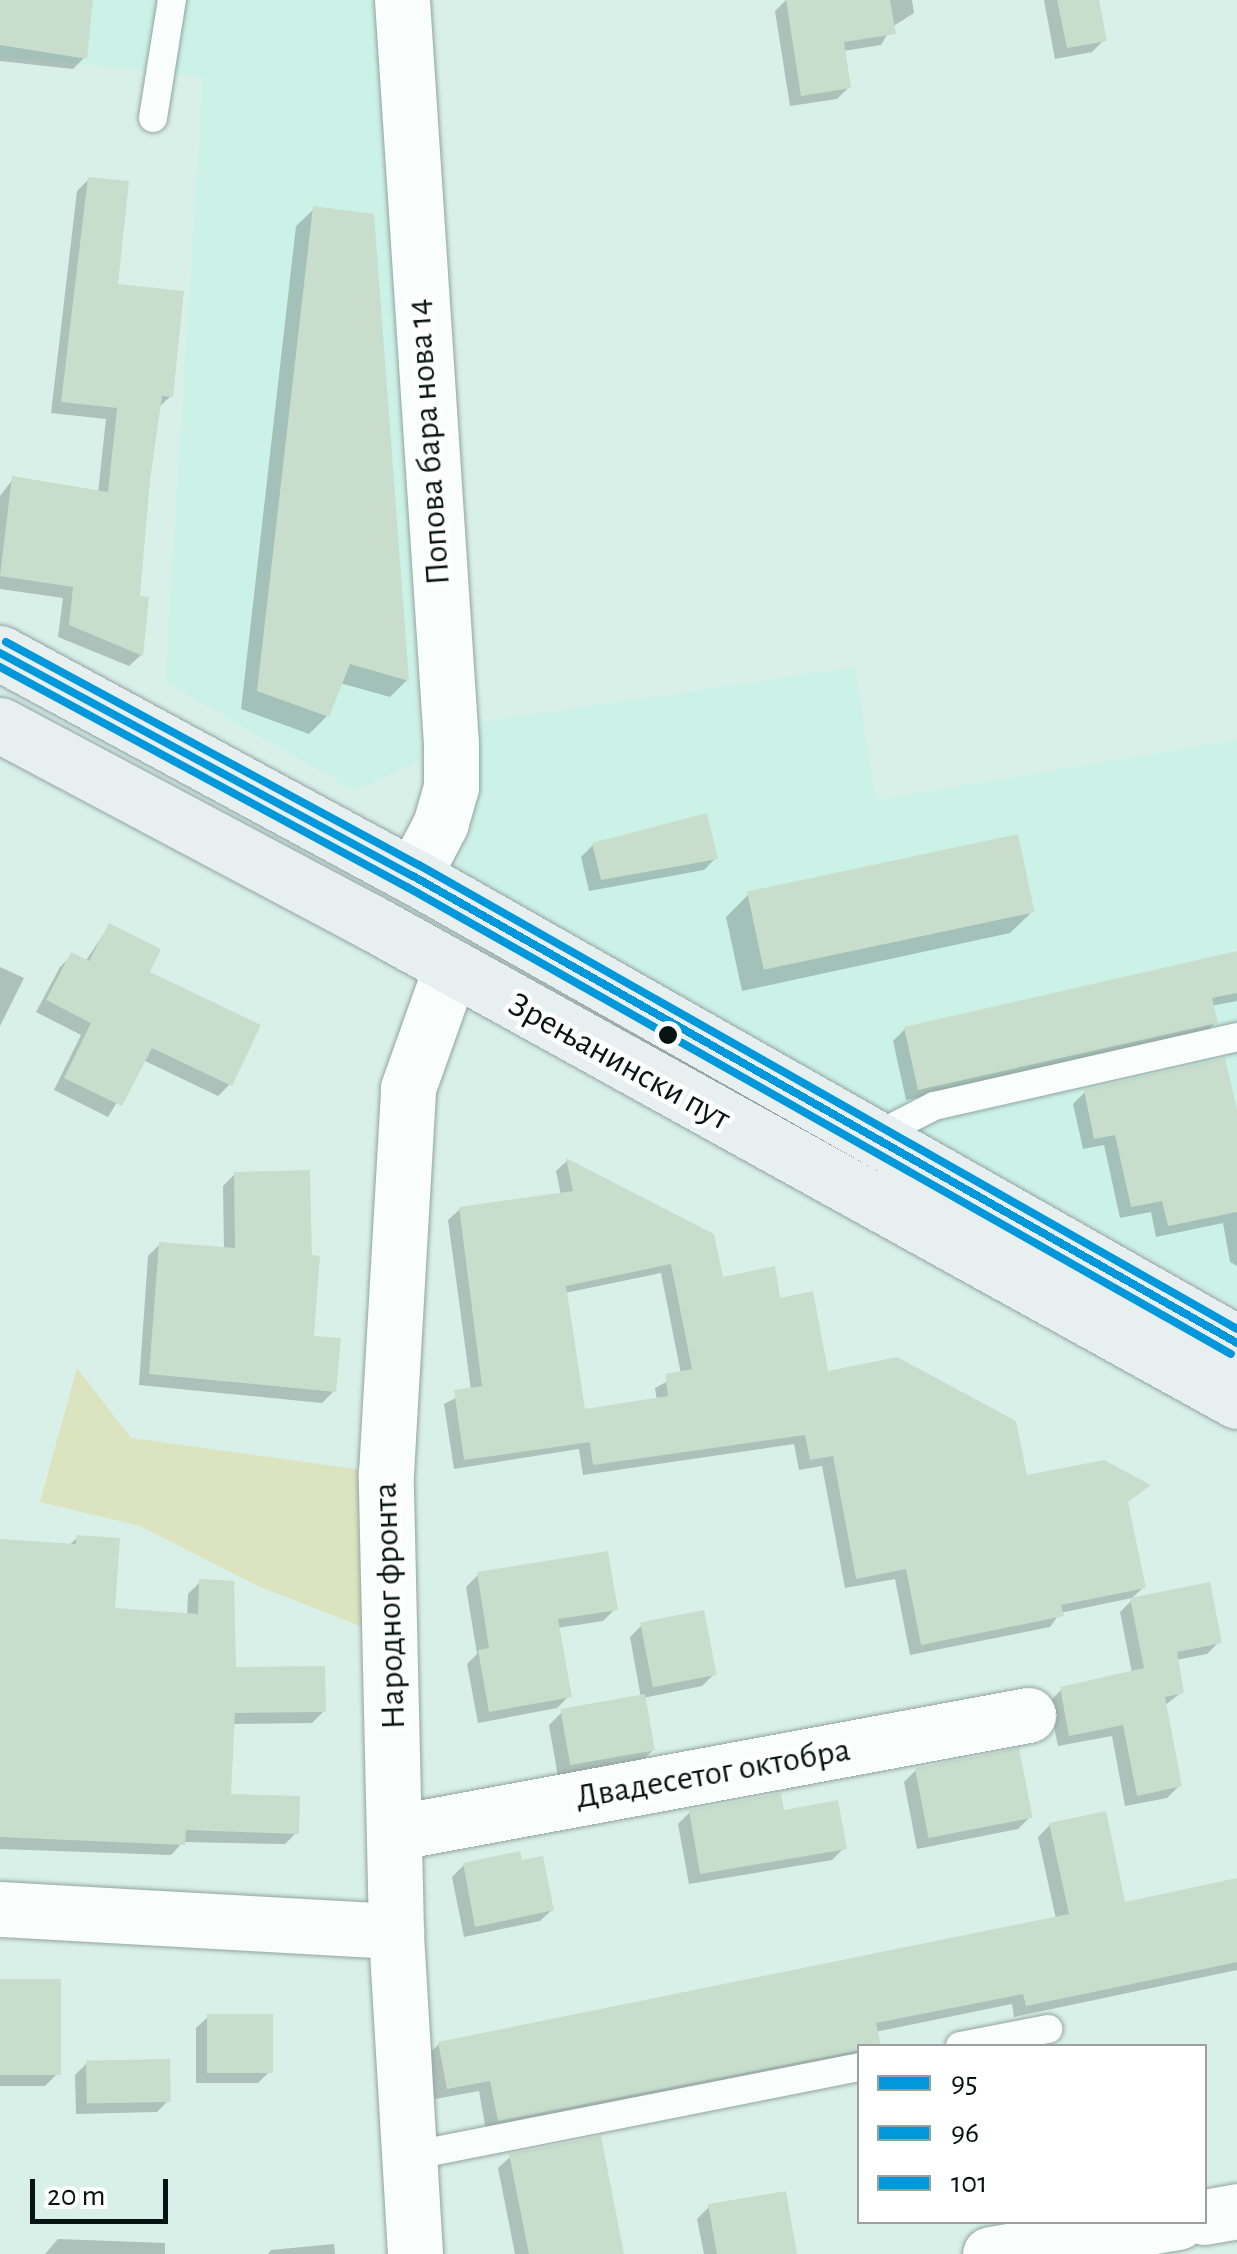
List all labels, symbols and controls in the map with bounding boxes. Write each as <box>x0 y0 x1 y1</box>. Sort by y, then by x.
street label: Попова бара нова 14 <box>398 297 460 587</box>
street label: Зрењанински пут <box>501 984 737 1140</box>
unlabelled marker <box>658 1025 678 1045</box>
street label: Народног фронта <box>365 1482 415 1730</box>
street label: Двадесетог октобра <box>572 1729 854 1819</box>
legend <box>857 2044 1207 2224</box>
text: 95 <box>951 2068 978 2098</box>
text: 96 <box>951 2118 979 2148</box>
scale bar <box>35 2159 172 2221</box>
text: 101 <box>951 2168 987 2198</box>
text: 20 m <box>47 2181 105 2211</box>

